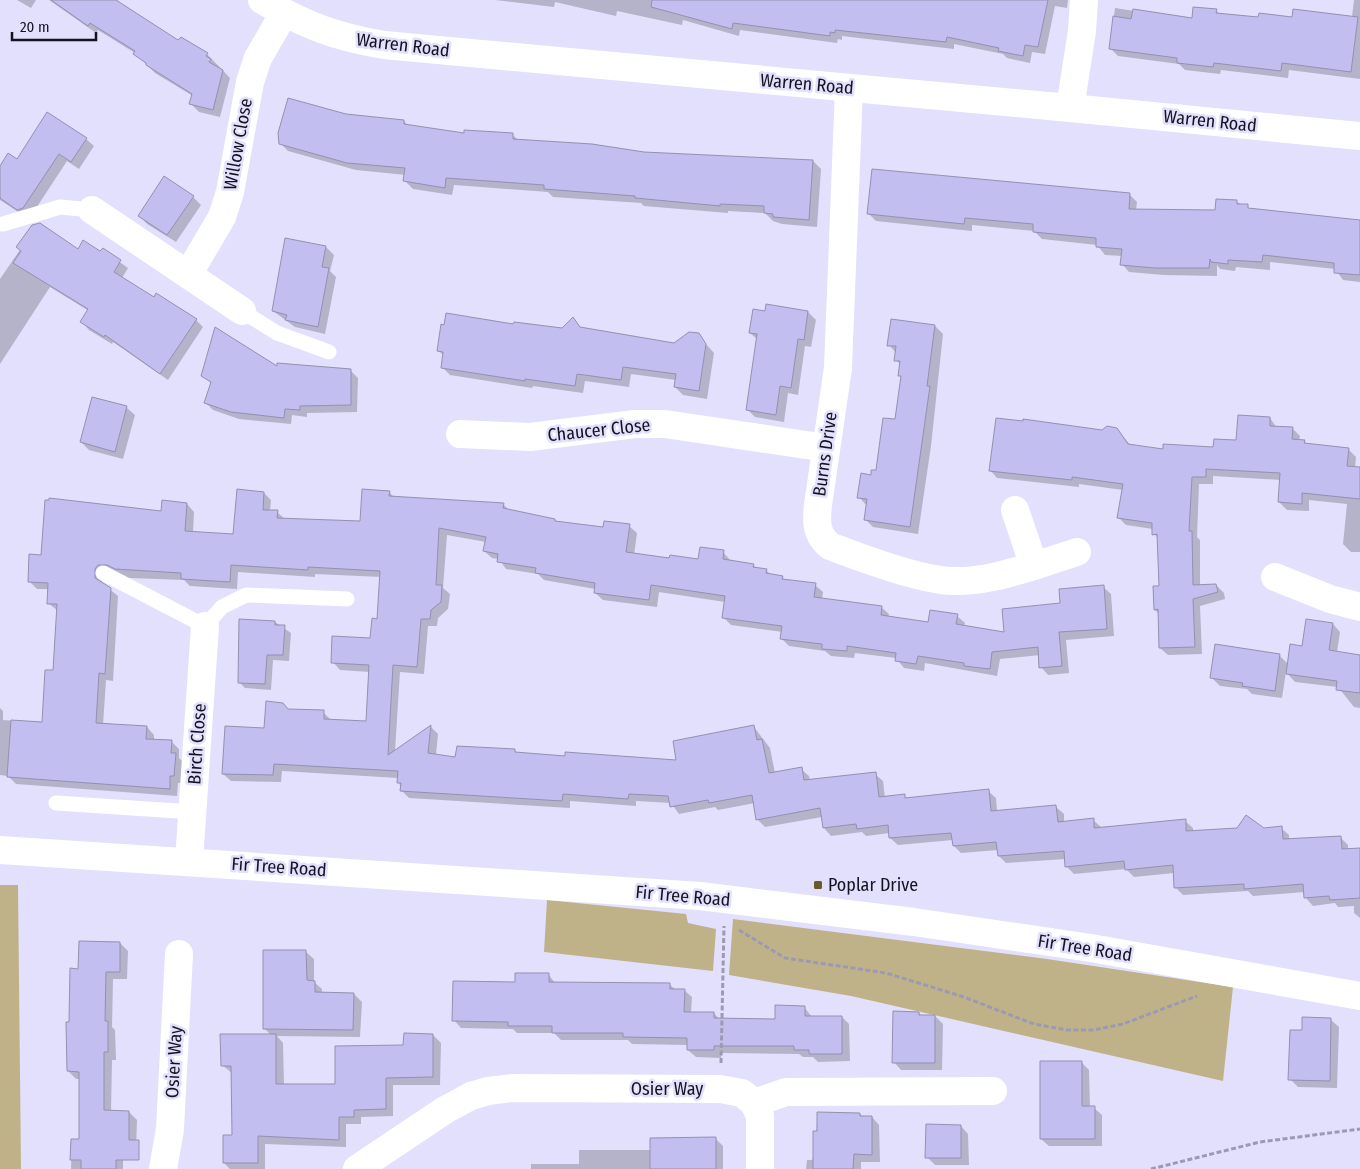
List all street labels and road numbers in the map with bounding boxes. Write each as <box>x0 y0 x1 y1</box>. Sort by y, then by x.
street label: Warren Road <box>355 28 451 62</box>
street label: Warren Road <box>759 69 855 99</box>
street label: Willow Close <box>219 96 257 192</box>
street label: Warren Road <box>1162 105 1258 137</box>
street label: Burns Drive <box>808 410 842 498</box>
street label: Chaucer Close <box>547 414 652 446</box>
street label: Birch Close <box>183 703 211 785</box>
street label: Fir Tree Road <box>231 853 327 881</box>
street label: Fir Tree Road <box>635 881 731 911</box>
street label: Fir Tree Road <box>1036 930 1134 966</box>
street label: Osier Way <box>161 1025 187 1099</box>
street label: Osier Way <box>631 1078 703 1100</box>

